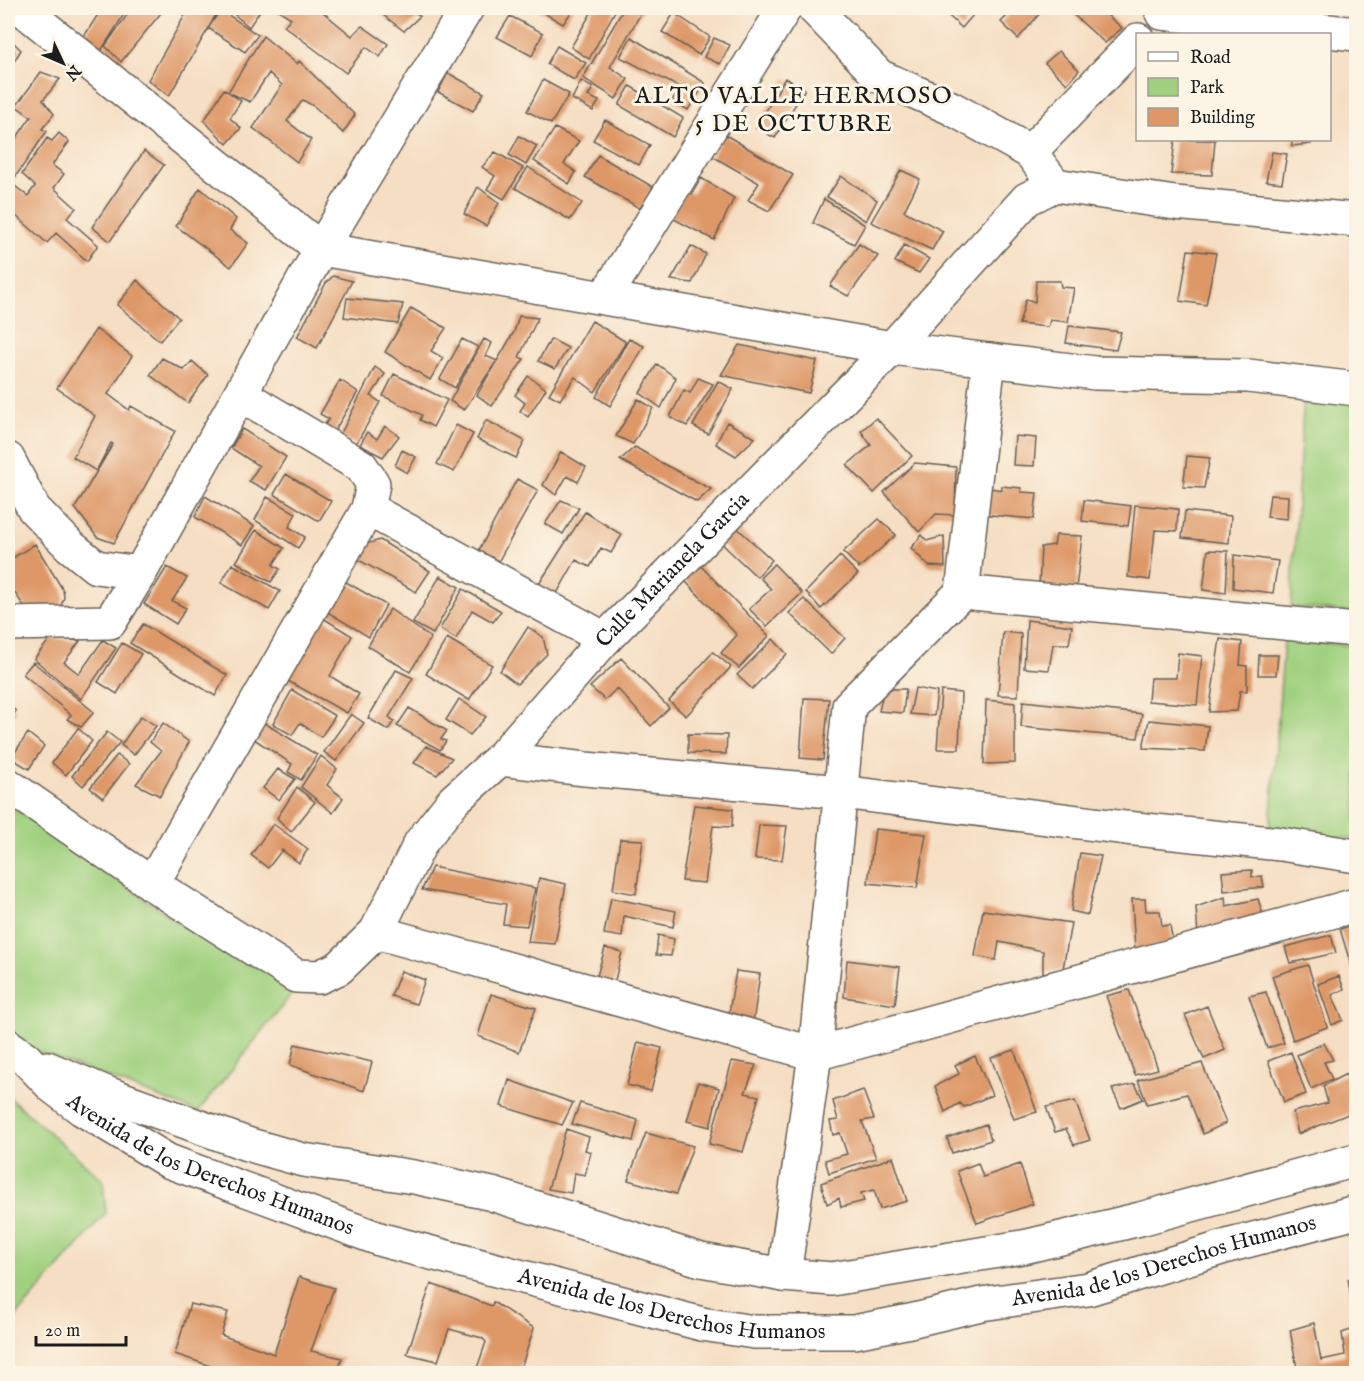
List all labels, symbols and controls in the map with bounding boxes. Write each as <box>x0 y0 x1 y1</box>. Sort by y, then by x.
north arrow <box>33 33 93 93</box>
legend <box>1136 33 1331 141</box>
text: Road <box>1190 47 1231 70</box>
text: N <box>60 59 85 84</box>
text: Park <box>1190 77 1225 100</box>
district label: ALTO VALLE HERMOSO 5 DE OCTUBRE <box>634 81 953 140</box>
text: Building <box>1190 107 1255 130</box>
street label: Calle Marianela Garcia <box>590 486 756 654</box>
street label: Avenida de los Derechos Humanos <box>60 1087 358 1242</box>
street label: Avenida de los Derechos Humanos <box>1009 1209 1319 1314</box>
street label: Avenida de los Derechos Humanos <box>514 1262 825 1346</box>
scale bar <box>36 1309 126 1347</box>
text: 20 m <box>45 1320 80 1343</box>

